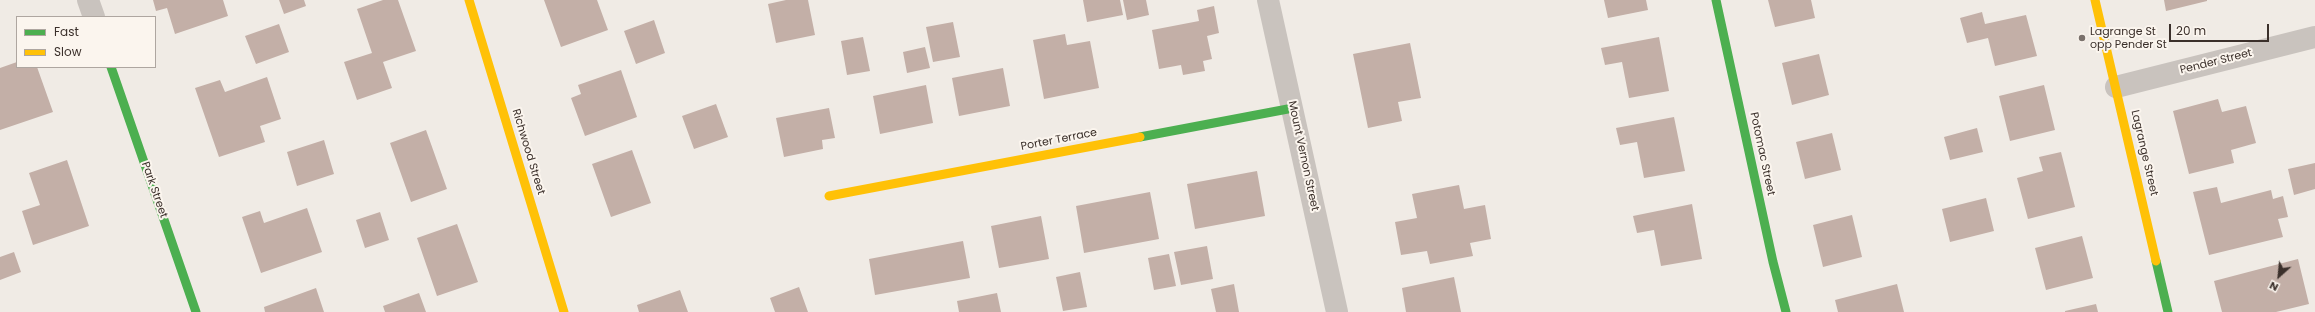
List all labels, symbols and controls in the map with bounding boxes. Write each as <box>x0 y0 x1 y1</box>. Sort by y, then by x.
legend <box>16 16 156 68</box>
scale bar <box>2171 16 2271 42</box>
text: 20 m <box>2176 22 2206 39</box>
text: Fast <box>54 23 79 40</box>
place label: Lagrange St opp Pender St <box>2090 25 2167 51</box>
marker: Lagrange St opp Pender St <box>2077 33 2087 43</box>
text: Slow <box>54 43 82 60</box>
street label: Pender Street <box>2179 47 2253 77</box>
street label: Mount Vernon Street <box>1285 100 1321 212</box>
street label: Richwood Street <box>509 108 547 196</box>
street label: Lagrange Street <box>2128 109 2160 197</box>
street label: Potomac Street <box>1747 111 1777 197</box>
street label: Porter Terrace <box>1020 126 1098 154</box>
street label: Park Street <box>138 160 170 220</box>
north arrow <box>2259 256 2299 296</box>
text: N <box>2266 278 2281 296</box>

